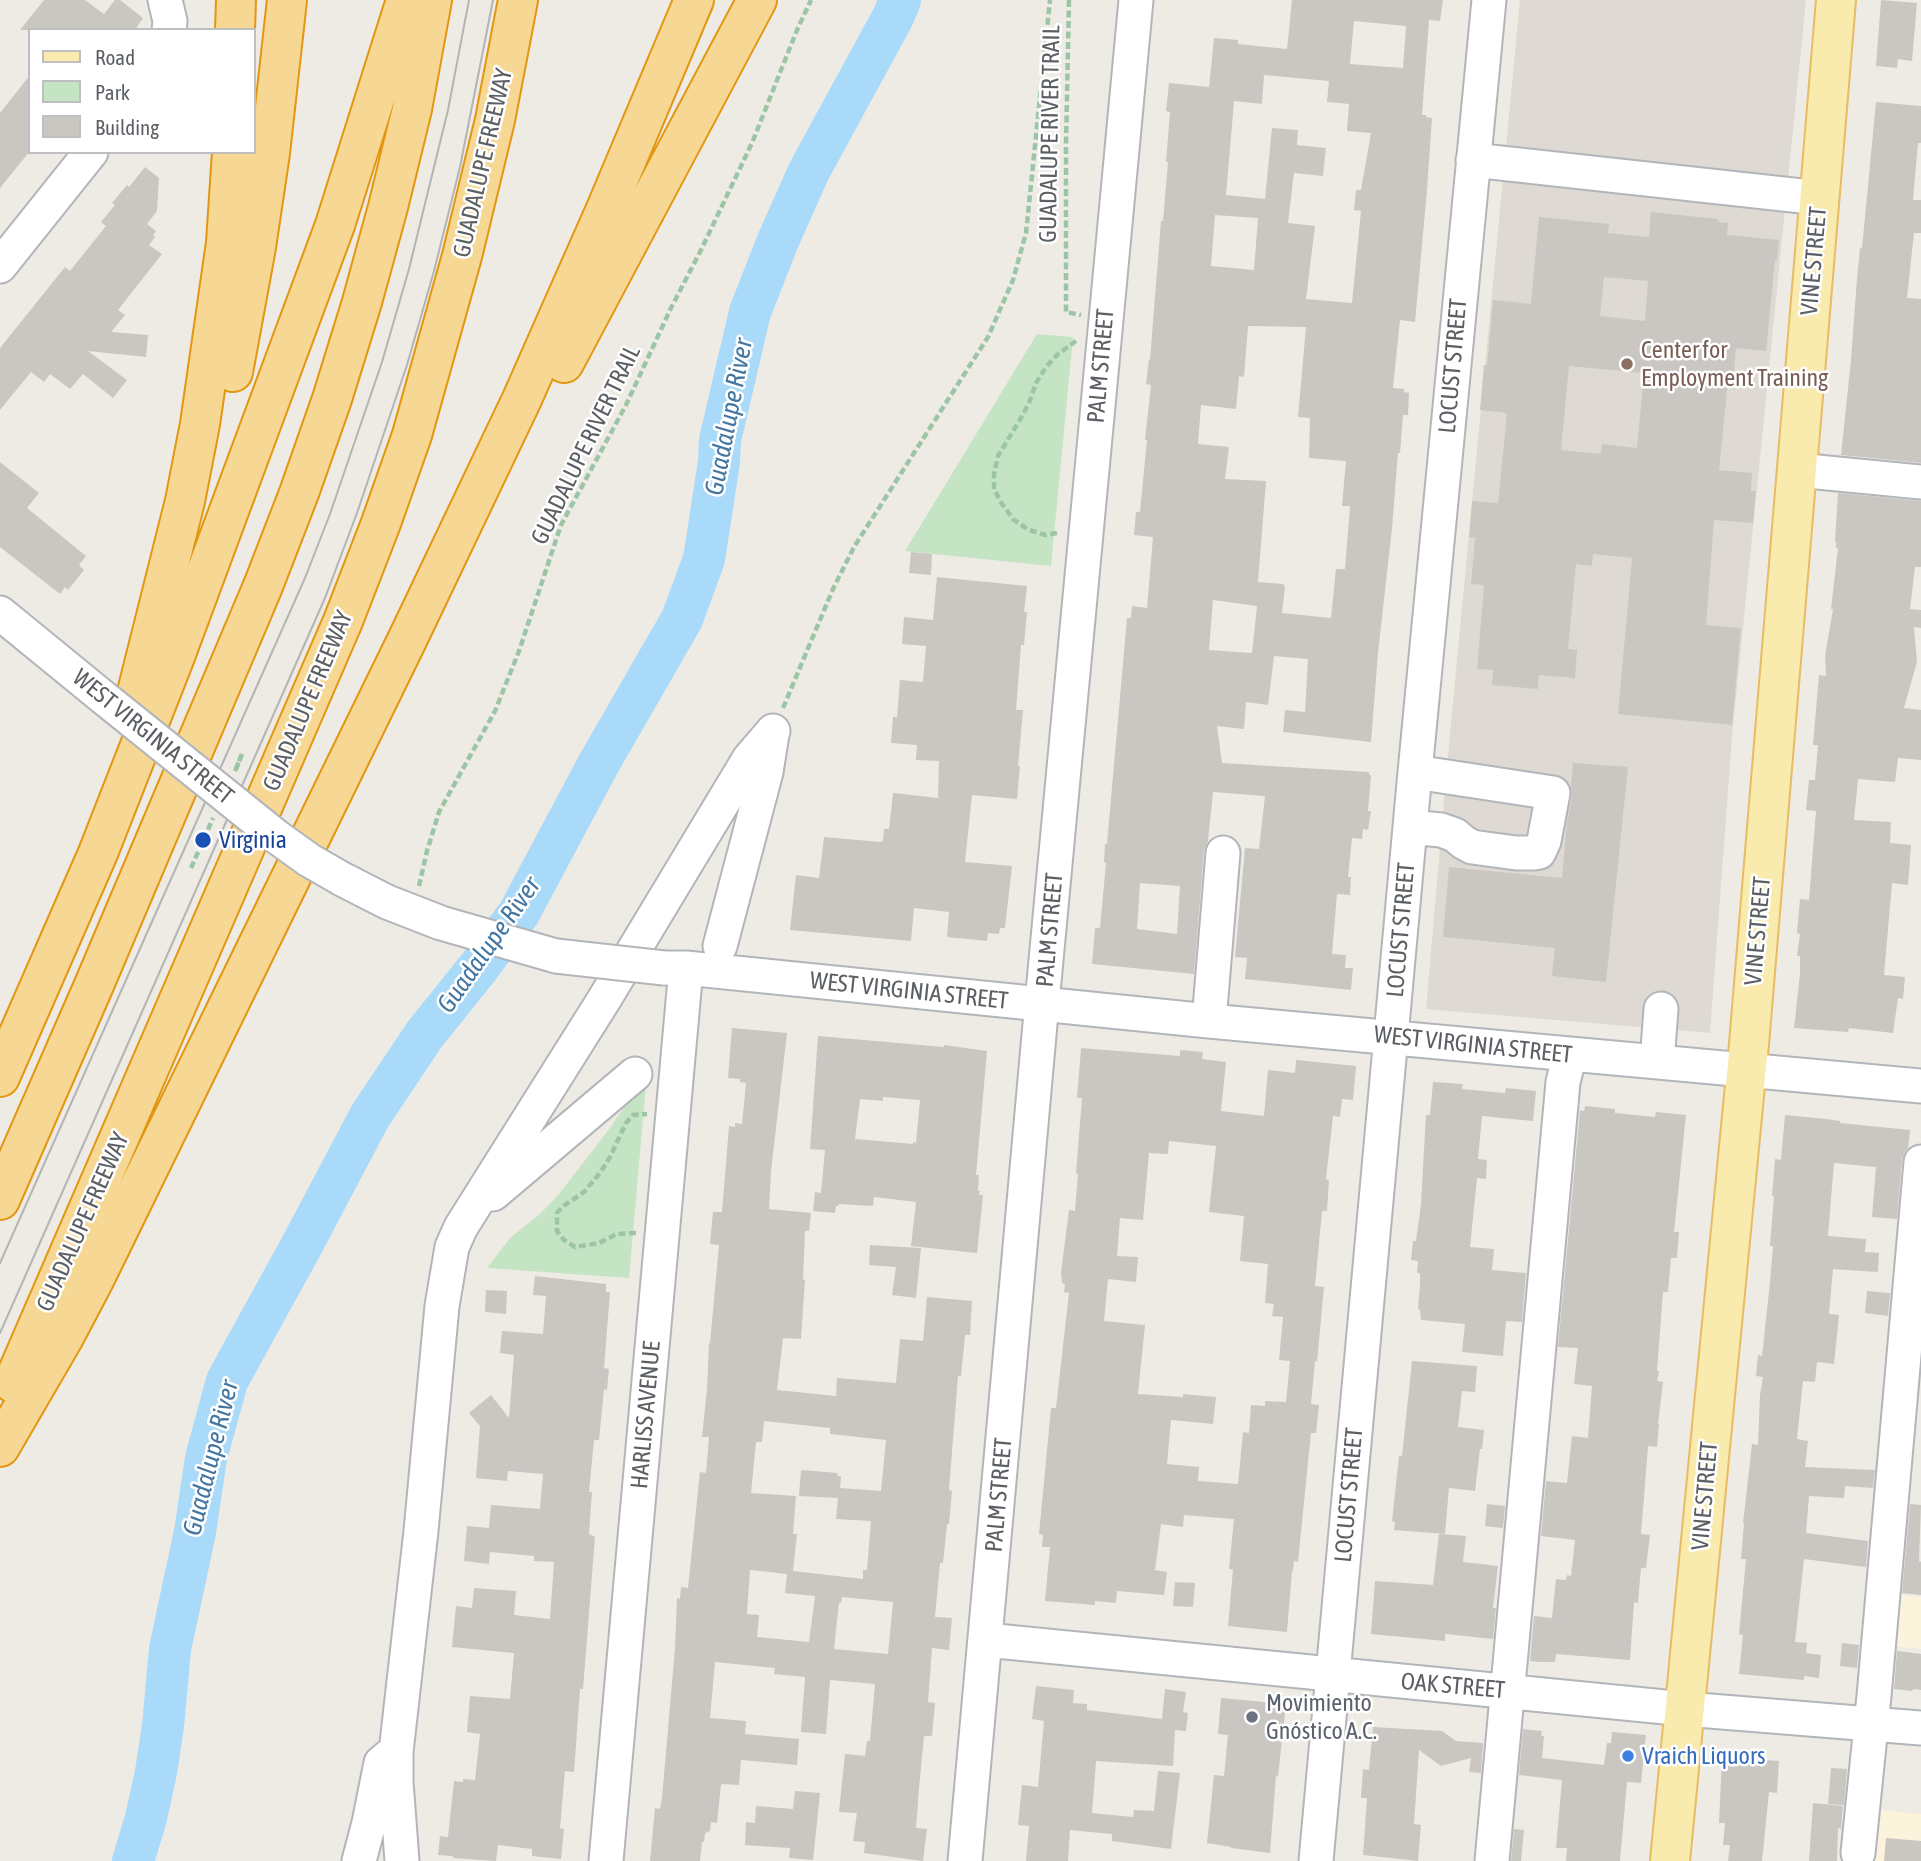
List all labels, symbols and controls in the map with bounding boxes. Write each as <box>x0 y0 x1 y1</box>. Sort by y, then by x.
street label: GUADALUPE RIVER TRAIL <box>1034 25 1066 243</box>
legend <box>28 28 256 154</box>
text: Road <box>95 45 135 69</box>
street label: GUADALUPE FREEWAY <box>447 66 519 260</box>
text: Park <box>95 80 130 104</box>
text: Building <box>95 115 159 139</box>
street label: VINE STREET <box>1795 205 1833 317</box>
street label: LOCUST STREET <box>1433 297 1473 435</box>
street label: PALM STREET <box>1082 308 1120 424</box>
water label: Guadalupe River <box>699 336 759 498</box>
place label: Center for Employment Training <box>1641 336 1828 392</box>
street label: GUADALUPE RIVER TRAIL <box>525 341 647 549</box>
marker: Center for Employment Training <box>1619 356 1635 372</box>
street label: GUADALUPE FREEWAY <box>257 607 359 795</box>
street label: WEST VIRGINIA STREET <box>67 663 239 811</box>
place label: Virginia <box>219 826 287 854</box>
marker: Virginia <box>193 830 213 850</box>
street label: LOCUST STREET <box>1381 861 1421 999</box>
water label: Guadalupe River <box>431 871 547 1019</box>
street label: PALM STREET <box>1031 872 1069 988</box>
street label: VINE STREET <box>1739 875 1777 987</box>
street label: WEST VIRGINIA STREET <box>809 966 1009 1016</box>
street label: WEST VIRGINIA STREET <box>1373 1020 1573 1070</box>
street label: GUADALUPE FREEWAY <box>31 1128 135 1316</box>
street label: HARLISS AVENUE <box>625 1340 667 1490</box>
water label: Guadalupe River <box>177 1377 245 1539</box>
street label: LOCUST STREET <box>1329 1426 1369 1564</box>
street label: PALM STREET <box>980 1437 1018 1553</box>
street label: VINE STREET <box>1686 1440 1724 1552</box>
street label: OAK STREET <box>1400 1667 1506 1705</box>
place label: Movimiento Gnóstico A.C. <box>1266 1689 1377 1745</box>
marker: Movimiento Gnóstico A.C. <box>1244 1709 1260 1725</box>
place label: Vraich Liquors <box>1642 1742 1765 1770</box>
marker: Vraich Liquors <box>1620 1748 1636 1764</box>

